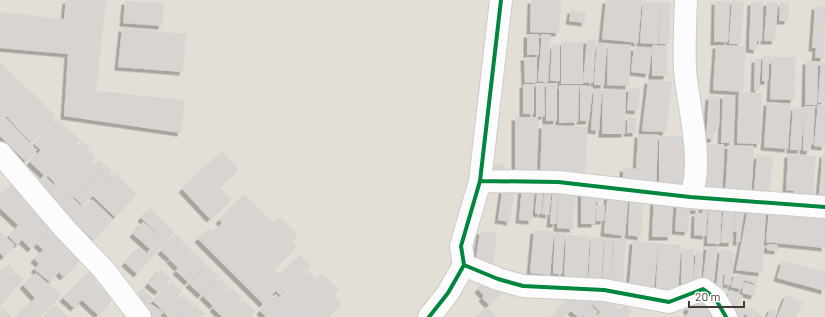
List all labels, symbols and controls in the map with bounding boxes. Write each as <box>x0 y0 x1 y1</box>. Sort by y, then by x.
scale bar <box>689 283 744 309</box>
text: 20 m <box>695 289 721 303</box>

